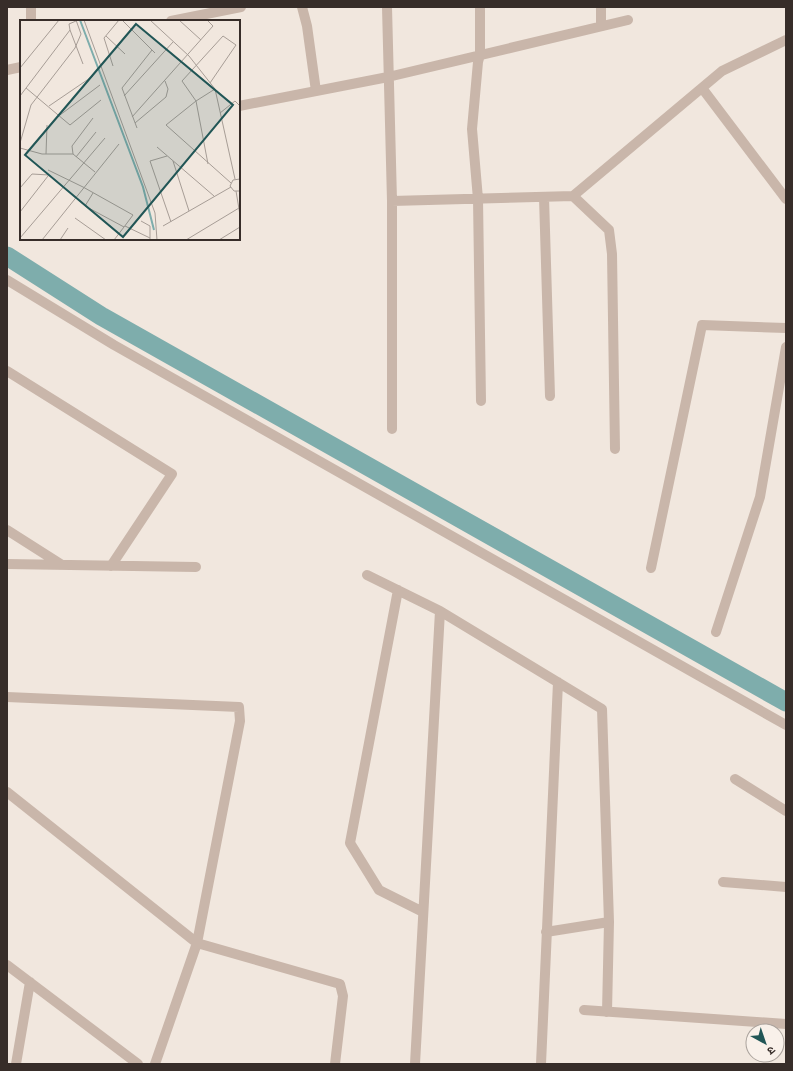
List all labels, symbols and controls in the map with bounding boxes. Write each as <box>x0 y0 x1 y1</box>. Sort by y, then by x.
inset map <box>20 20 240 240</box>
north arrow <box>745 1023 785 1063</box>
text: उ <box>763 1042 779 1059</box>

